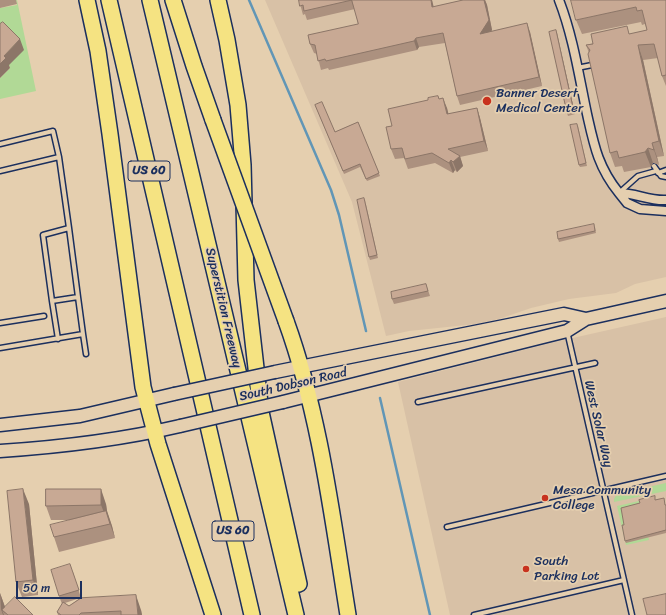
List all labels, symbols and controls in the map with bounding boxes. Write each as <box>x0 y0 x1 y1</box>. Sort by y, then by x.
place label: Banner Desert Medical Center <box>496 86 583 117</box>
marker: Banner Desert Medical Center <box>481 95 493 107</box>
road number: US 60 <box>128 161 170 181</box>
street label: Superstition Freeway <box>202 246 244 370</box>
street label: South Dobson Road <box>238 365 348 405</box>
street label: West Solar Way <box>580 379 616 469</box>
place label: Mesa Community College <box>553 483 651 514</box>
marker: Mesa Community College <box>540 493 550 503</box>
road number: US 60 <box>212 521 254 541</box>
place label: South Parking Lot <box>534 554 600 585</box>
marker: South Parking Lot <box>521 564 531 574</box>
scale bar <box>18 573 84 599</box>
text: 50 m <box>23 577 50 599</box>

